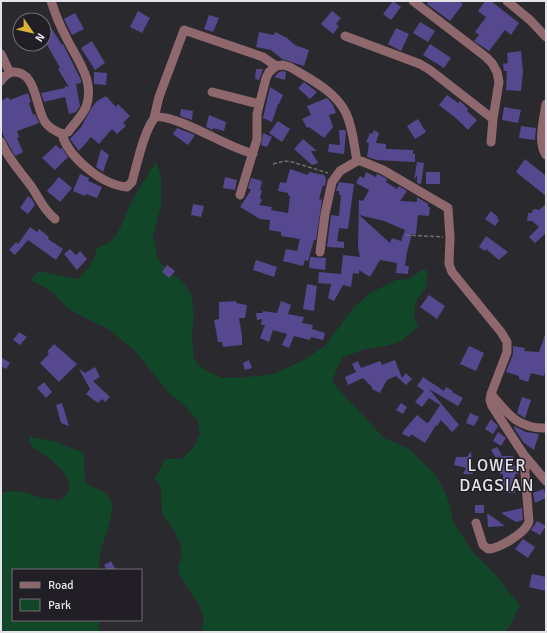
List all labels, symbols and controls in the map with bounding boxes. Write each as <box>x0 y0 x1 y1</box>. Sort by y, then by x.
north arrow <box>12 12 52 52</box>
text: N <box>32 31 47 44</box>
district label: LOWER DAGSIAN <box>459 455 535 496</box>
legend <box>12 569 142 621</box>
text: Road <box>48 578 74 593</box>
text: Park <box>48 598 71 613</box>

